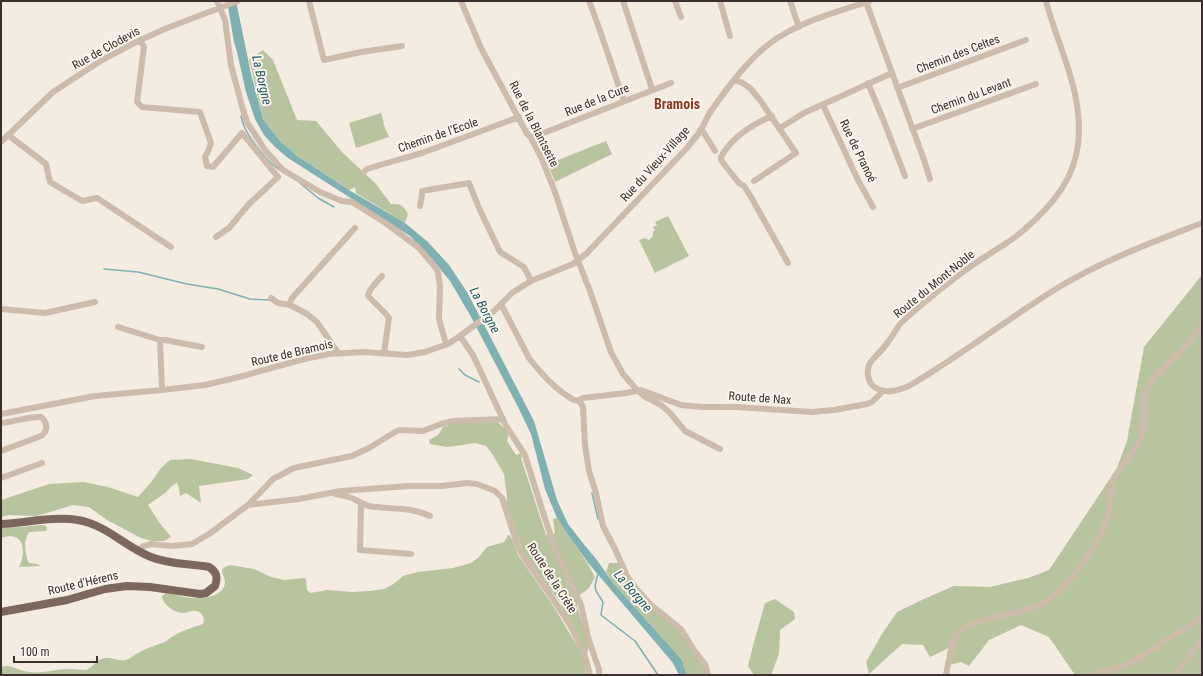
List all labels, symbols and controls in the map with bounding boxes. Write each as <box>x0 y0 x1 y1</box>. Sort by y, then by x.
street label: Rue de Clodevis <box>70 24 142 72</box>
street label: Chemin des Celtes <box>914 32 1002 76</box>
water label: La Borgne <box>249 54 275 106</box>
street label: Chemin du Levant <box>929 75 1014 117</box>
street label: Rue de la Blantsette <box>506 79 562 170</box>
street label: Rue de la Cure <box>563 81 631 119</box>
district label: Bramois <box>654 96 700 112</box>
street label: Chemin de l'Ecole <box>396 115 480 155</box>
street label: Rue de Pranoé <box>837 117 879 185</box>
street label: Rue du Vieux-Village <box>618 123 693 205</box>
street label: Route du Mont-Noble <box>891 247 977 321</box>
water label: La Borgne <box>467 284 503 336</box>
street label: Route de Bramois <box>250 337 334 369</box>
street label: Route de Nax <box>728 389 792 407</box>
street label: Route de la Crête <box>524 540 580 616</box>
water label: La Borgne <box>611 567 655 615</box>
street label: Route d'Hérens <box>46 568 120 598</box>
scale bar <box>14 638 97 664</box>
text: 100 m <box>20 645 50 659</box>

